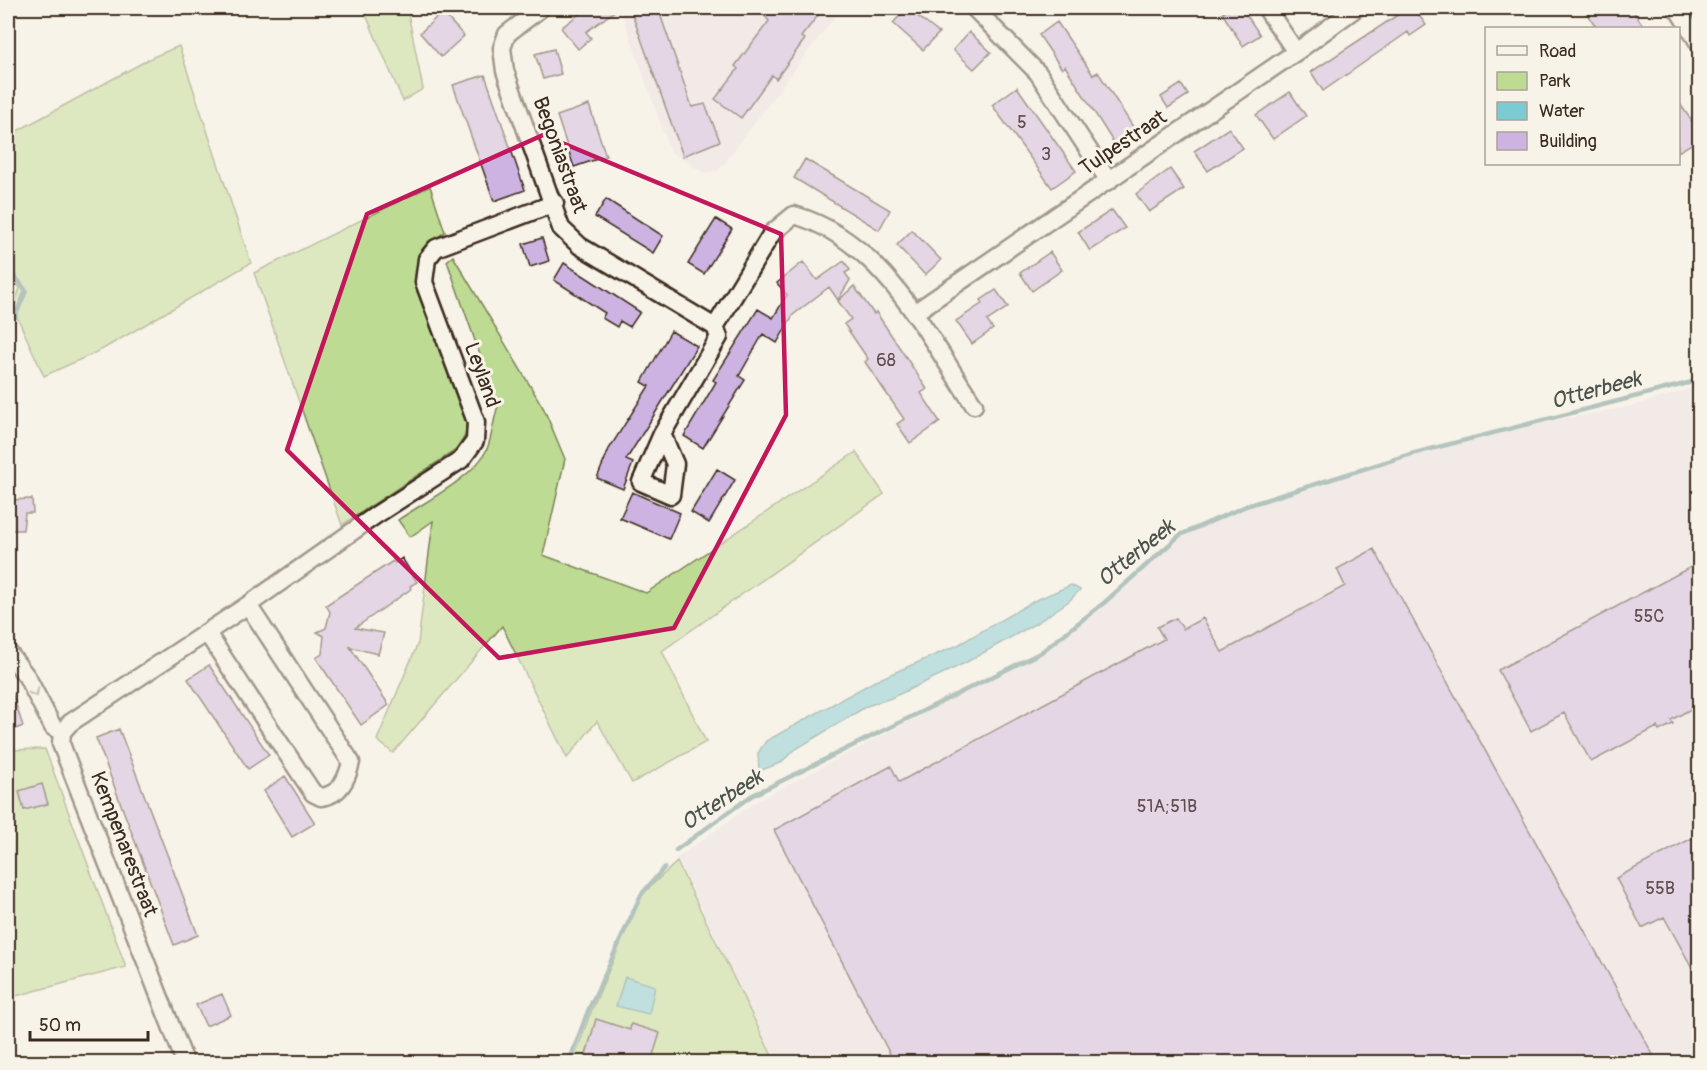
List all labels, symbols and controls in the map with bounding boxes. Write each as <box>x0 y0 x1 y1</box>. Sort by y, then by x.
legend <box>1485 27 1680 165</box>
text: Road <box>1539 40 1576 63</box>
text: Park <box>1539 70 1571 93</box>
street label: Begoniastraat <box>526 93 594 217</box>
text: Water <box>1539 100 1585 123</box>
street label: Tulpestraat <box>1074 104 1172 182</box>
house number: 5 <box>1017 111 1027 134</box>
text: Building <box>1539 130 1597 153</box>
house number: 3 <box>1041 143 1051 166</box>
street label: Leyland <box>458 339 506 411</box>
house number: 68 <box>876 349 896 372</box>
water label: Otterbeek <box>1548 364 1646 415</box>
water label: Otterbeek <box>1091 512 1182 593</box>
house number: 55C <box>1634 605 1664 628</box>
one-way arrow <box>28 686 39 697</box>
water label: Otterbeek <box>676 762 770 837</box>
street label: Kempenarestraat <box>84 768 164 921</box>
house number: 51A;51B <box>1137 795 1197 818</box>
house number: 55B <box>1645 877 1675 900</box>
scale bar <box>30 1004 148 1042</box>
text: 50 m <box>39 1014 81 1037</box>

